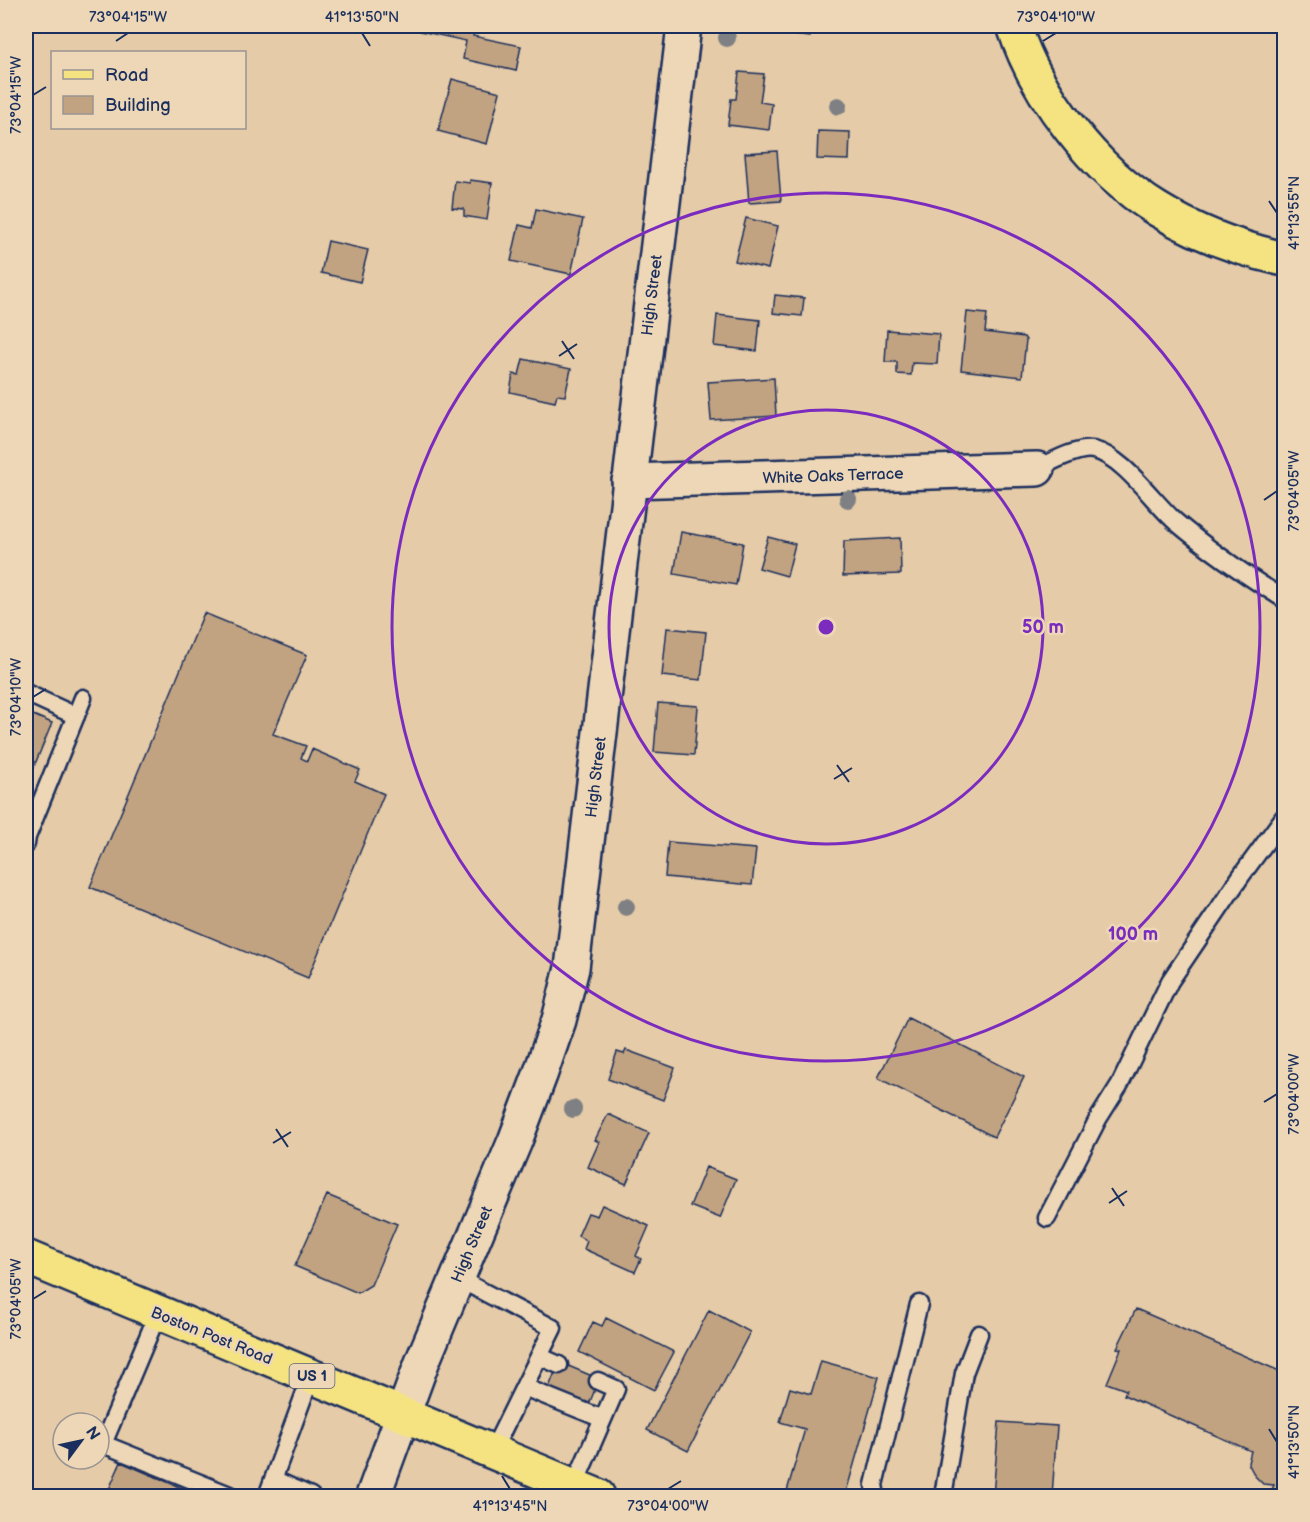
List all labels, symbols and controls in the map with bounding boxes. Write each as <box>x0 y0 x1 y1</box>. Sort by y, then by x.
text: 73°04'15"W <box>89 8 167 27</box>
text: 41°13'50"N <box>325 8 399 27</box>
text: 73°04'10"W <box>1017 8 1096 27</box>
legend <box>51 51 246 129</box>
text: 73°04'15"W <box>7 56 26 134</box>
text: Road <box>105 65 149 86</box>
text: Building <box>105 95 171 116</box>
text: 41°13'55"N <box>1285 176 1304 250</box>
street label: High Street <box>638 254 667 337</box>
text: 73°04'05"W <box>1285 450 1304 532</box>
street label: White Oaks Terrace <box>762 465 904 488</box>
centre of rings <box>816 617 836 637</box>
text: 50 m <box>1022 617 1064 638</box>
text: 73°04'10"W <box>7 657 26 736</box>
street label: High Street <box>582 736 611 819</box>
text: 100 m <box>1108 924 1158 945</box>
text: 73°04'00"W <box>1285 1053 1304 1135</box>
street label: High Street <box>448 1203 497 1286</box>
text: 73°04'05"W <box>7 1258 26 1340</box>
street label: Boston Post Road <box>148 1303 275 1369</box>
road number: US 1 <box>290 1364 334 1388</box>
text: 41°13'50"N <box>1285 1405 1304 1479</box>
north arrow <box>51 1411 111 1471</box>
text: N <box>81 1423 104 1444</box>
text: 41°13'45"N <box>473 1497 547 1516</box>
text: 73°04'00"W <box>627 1497 709 1516</box>

